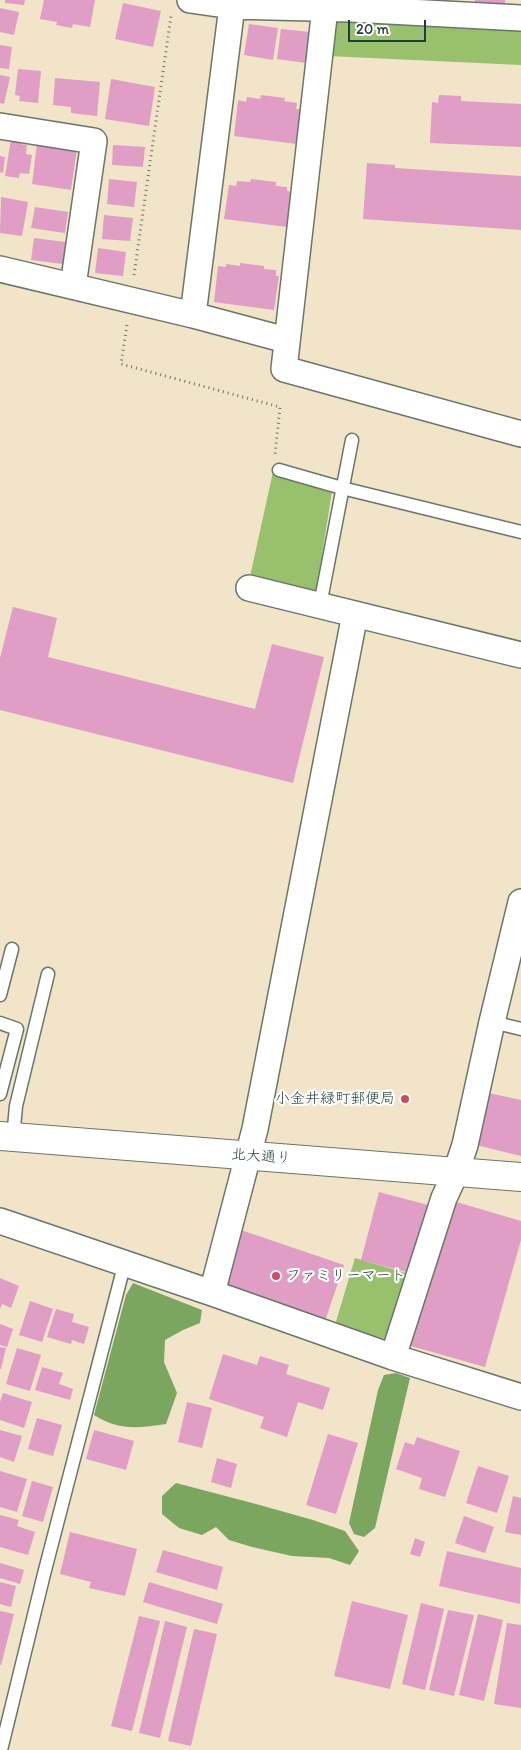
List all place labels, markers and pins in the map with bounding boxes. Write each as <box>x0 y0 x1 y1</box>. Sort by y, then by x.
place label: 小金井緑町郵便局 <box>275 1090 395 1108</box>
marker: 小金井緑町郵便局 <box>399 1093 411 1105</box>
place label: ファミリーマート <box>286 1267 406 1285</box>
marker: ファミリーマート <box>270 1270 282 1282</box>

